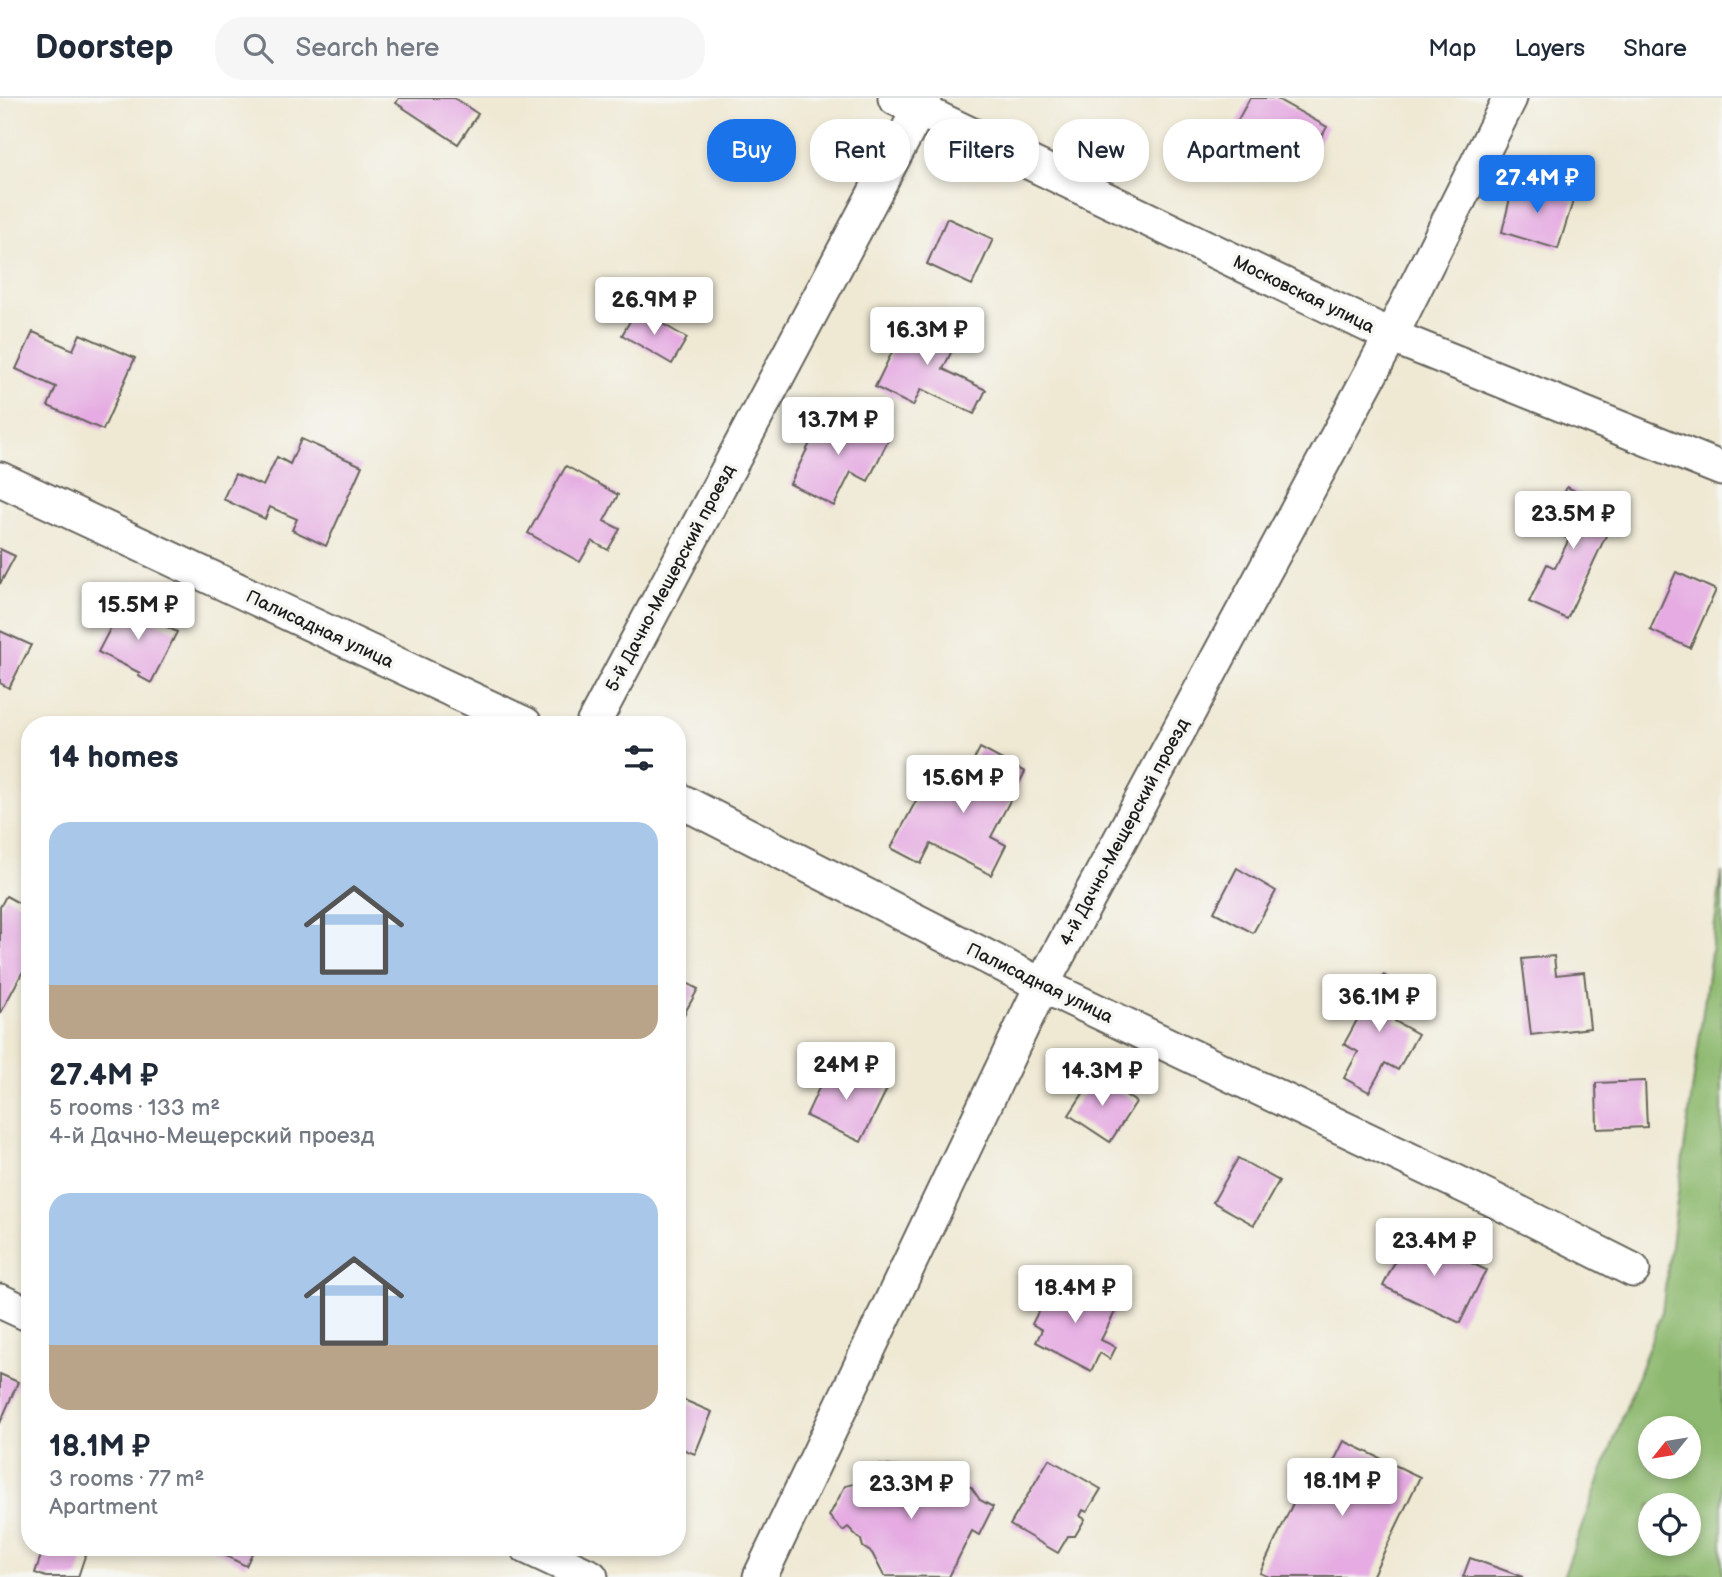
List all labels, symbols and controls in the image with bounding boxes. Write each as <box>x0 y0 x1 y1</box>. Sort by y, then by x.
search box <box>215 17 705 80</box>
text: Doorstep <box>35 28 173 68</box>
icon: search <box>239 29 277 67</box>
text: Search here <box>295 33 439 64</box>
text: Map <box>1428 34 1476 63</box>
text: Layers <box>1514 34 1585 63</box>
text: Share <box>1623 34 1687 63</box>
chip: Buy <box>707 119 796 182</box>
chip: Rent <box>810 119 910 182</box>
chip: Filters <box>924 119 1039 182</box>
chip: New <box>1053 119 1149 182</box>
chip: Apartment <box>1163 119 1324 182</box>
pin: 27.4M ₽ <box>1472 156 1602 215</box>
text: 27.4M ₽ <box>1495 164 1579 192</box>
street label: Московская улица <box>1230 251 1378 338</box>
pin: 26.9M ₽ <box>589 278 719 337</box>
text: 26.9M ₽ <box>611 286 697 314</box>
pin: 16.3M ₽ <box>862 308 992 367</box>
text: 16.3M ₽ <box>886 316 968 344</box>
pin: 13.7M ₽ <box>773 398 903 457</box>
text: 13.7M ₽ <box>798 406 878 434</box>
street label: 5-й Дачно-Мещерский проезд <box>602 461 739 695</box>
pin: 23.5M ₽ <box>1508 491 1638 551</box>
text: 23.5M ₽ <box>1531 500 1615 528</box>
pin: 15.5M ₽ <box>73 582 203 642</box>
street label: Палисадная улица <box>243 586 397 673</box>
text: 15.5M ₽ <box>98 591 178 619</box>
street label: 4-й Дачно-Мещерский проезд <box>1055 715 1194 950</box>
icon: filters <box>620 739 658 777</box>
text: 14 homes <box>49 740 178 776</box>
pin: 15.6M ₽ <box>898 756 1028 815</box>
text: 15.6M ₽ <box>922 764 1004 792</box>
icon: home <box>291 867 417 993</box>
street label: Палисадная улица <box>963 939 1117 1028</box>
pin: 36.1M ₽ <box>1314 974 1444 1034</box>
text: 36.1M ₽ <box>1338 983 1420 1011</box>
pin: 24M ₽ <box>797 1042 895 1102</box>
pin: 14.3M ₽ <box>1037 1048 1167 1108</box>
text: 24M ₽ <box>813 1051 879 1079</box>
text: 14.3M ₽ <box>1061 1057 1143 1085</box>
text: 27.4M ₽ <box>49 1058 158 1094</box>
text: 5 rooms · 133 m² <box>49 1094 220 1122</box>
text: 4-й Дачно-Мещерский проезд <box>49 1122 375 1150</box>
pin: 23.4M ₽ <box>1369 1218 1499 1278</box>
text: 23.4M ₽ <box>1392 1227 1476 1255</box>
icon: home <box>291 1238 417 1364</box>
pin: 18.4M ₽ <box>1010 1266 1140 1325</box>
text: 18.4M ₽ <box>1034 1274 1116 1302</box>
north arrow <box>1638 1416 1701 1479</box>
map controls <box>1638 1416 1701 1556</box>
text: 18.1M ₽ <box>49 1429 150 1465</box>
pin: 18.1M ₽ <box>1277 1458 1407 1518</box>
pin: 23.3M ₽ <box>846 1462 976 1521</box>
text: 3 rooms · 77 m² <box>49 1465 205 1493</box>
text: 18.1M ₽ <box>1303 1467 1381 1495</box>
text: 23.3M ₽ <box>869 1470 953 1498</box>
text: Apartment <box>49 1493 158 1521</box>
button: locate <box>1638 1493 1701 1556</box>

